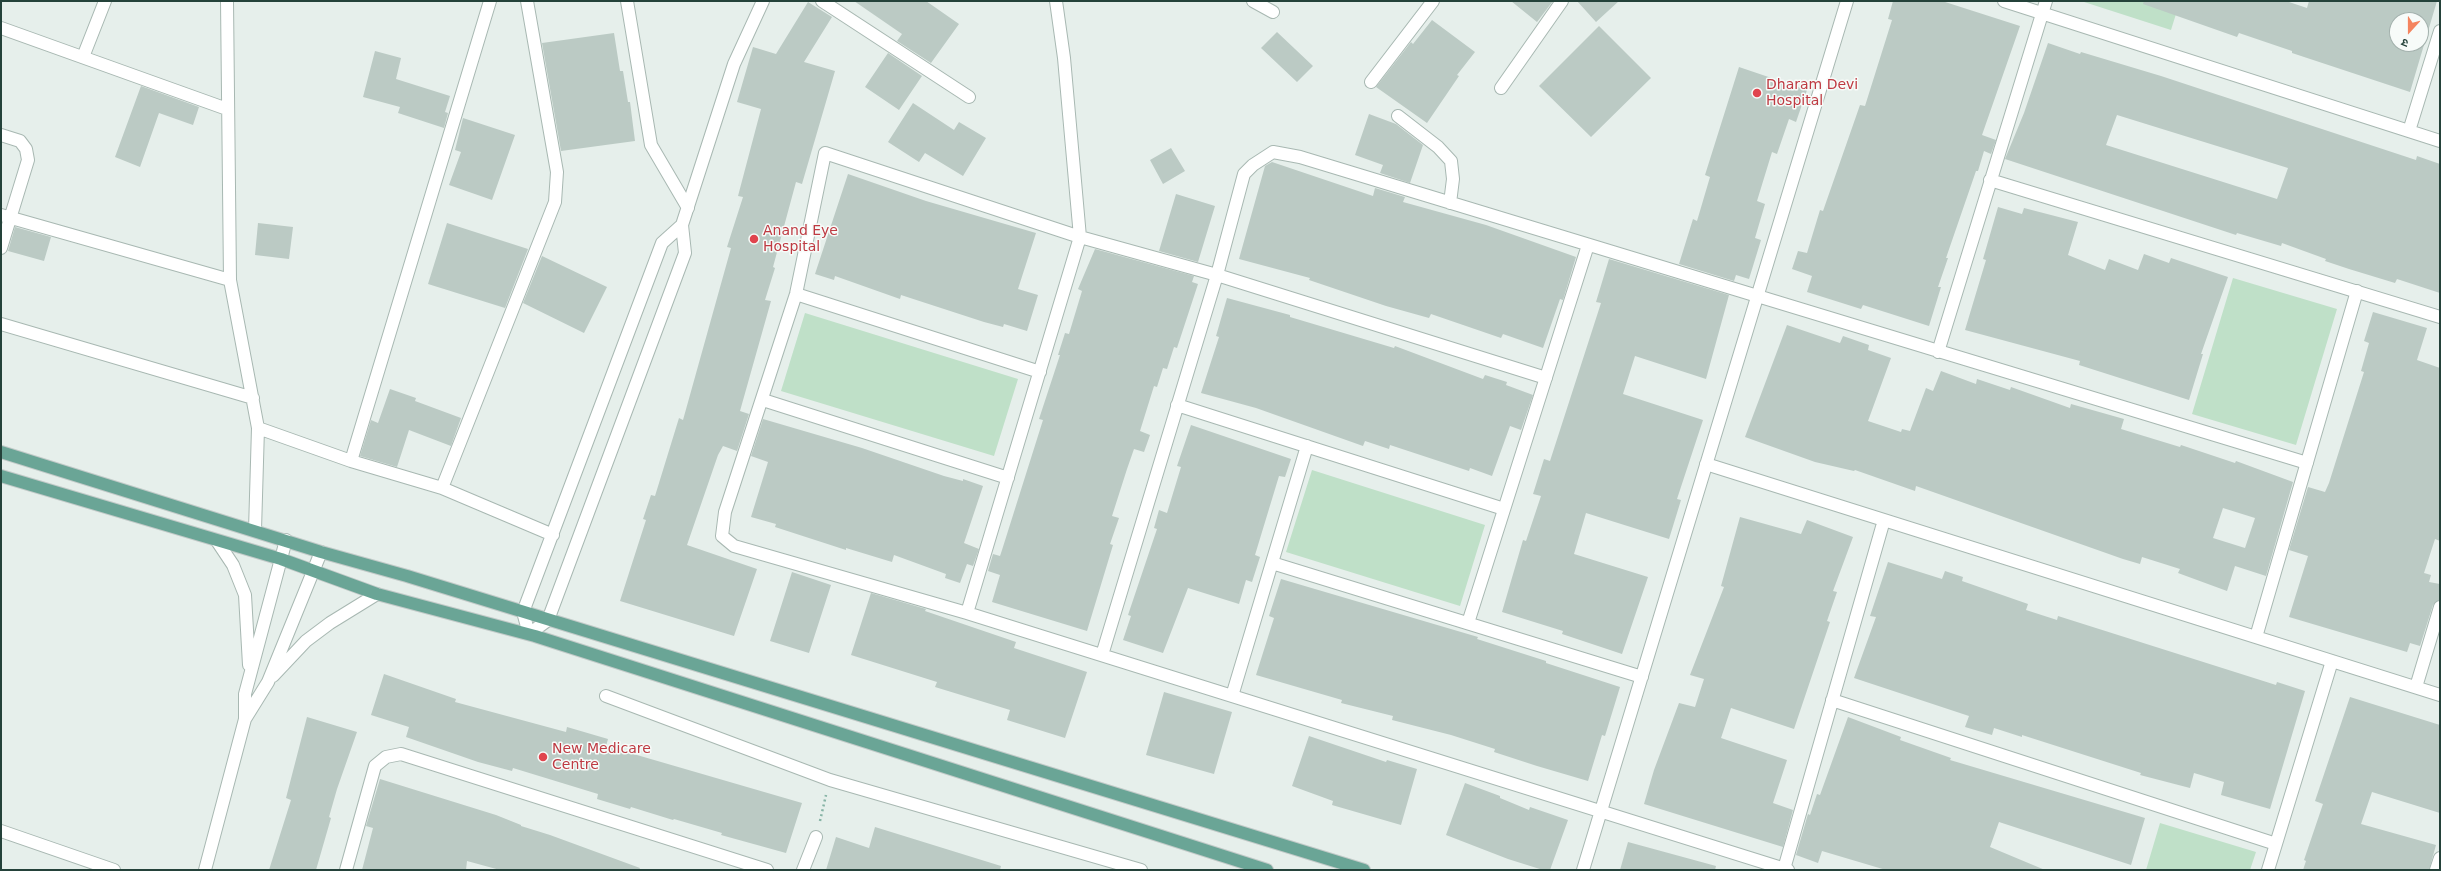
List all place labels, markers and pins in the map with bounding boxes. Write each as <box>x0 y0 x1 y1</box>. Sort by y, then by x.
place label: Dharam Devi Hospital <box>1766 77 1858 110</box>
marker: Dharam Devi Hospital <box>1751 87 1763 99</box>
place label: Anand Eye Hospital <box>763 223 838 256</box>
marker: Anand Eye Hospital <box>748 233 760 245</box>
place label: New Medicare Centre <box>552 741 651 774</box>
marker: New Medicare Centre <box>537 751 549 763</box>

